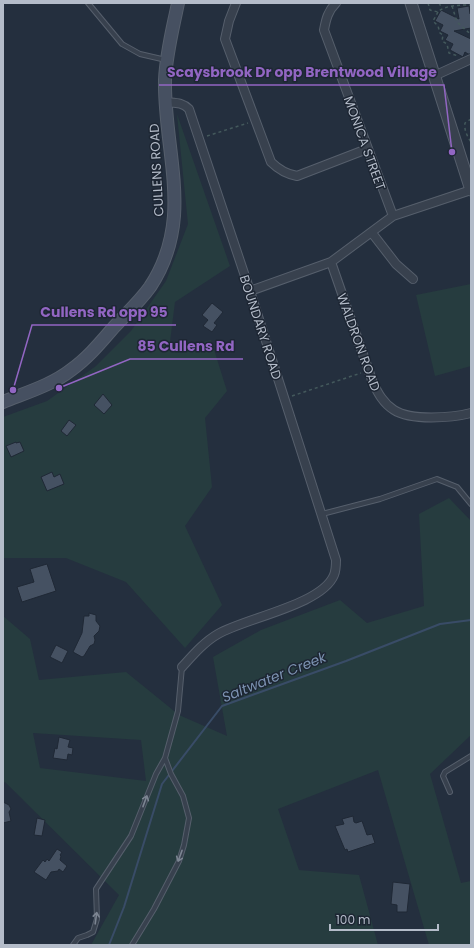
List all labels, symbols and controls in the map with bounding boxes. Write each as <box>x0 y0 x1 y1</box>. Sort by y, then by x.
callout: Scaysbrook Dr opp Brentwood Village <box>159 59 444 85</box>
text: Scaysbrook Dr opp Brentwood Village <box>167 62 437 82</box>
street label: MONICA STREET <box>339 93 390 193</box>
street label: CULLENS ROAD <box>145 123 168 217</box>
street label: BOUNDARY ROAD <box>235 272 286 382</box>
street label: WALDRON ROAD <box>332 290 385 394</box>
callout: Cullens Rd opp 95 <box>32 299 176 325</box>
text: Cullens Rd opp 95 <box>40 302 168 322</box>
callout: 85 Cullens Rd <box>130 333 243 359</box>
text: 85 Cullens Rd <box>138 336 234 356</box>
water label: Saltwater Creek <box>219 647 330 707</box>
one-way arrow <box>142 795 149 808</box>
one-way arrow <box>176 850 184 862</box>
scale bar <box>330 906 438 932</box>
text: 100 m <box>336 911 370 928</box>
one-way arrow <box>92 912 100 925</box>

